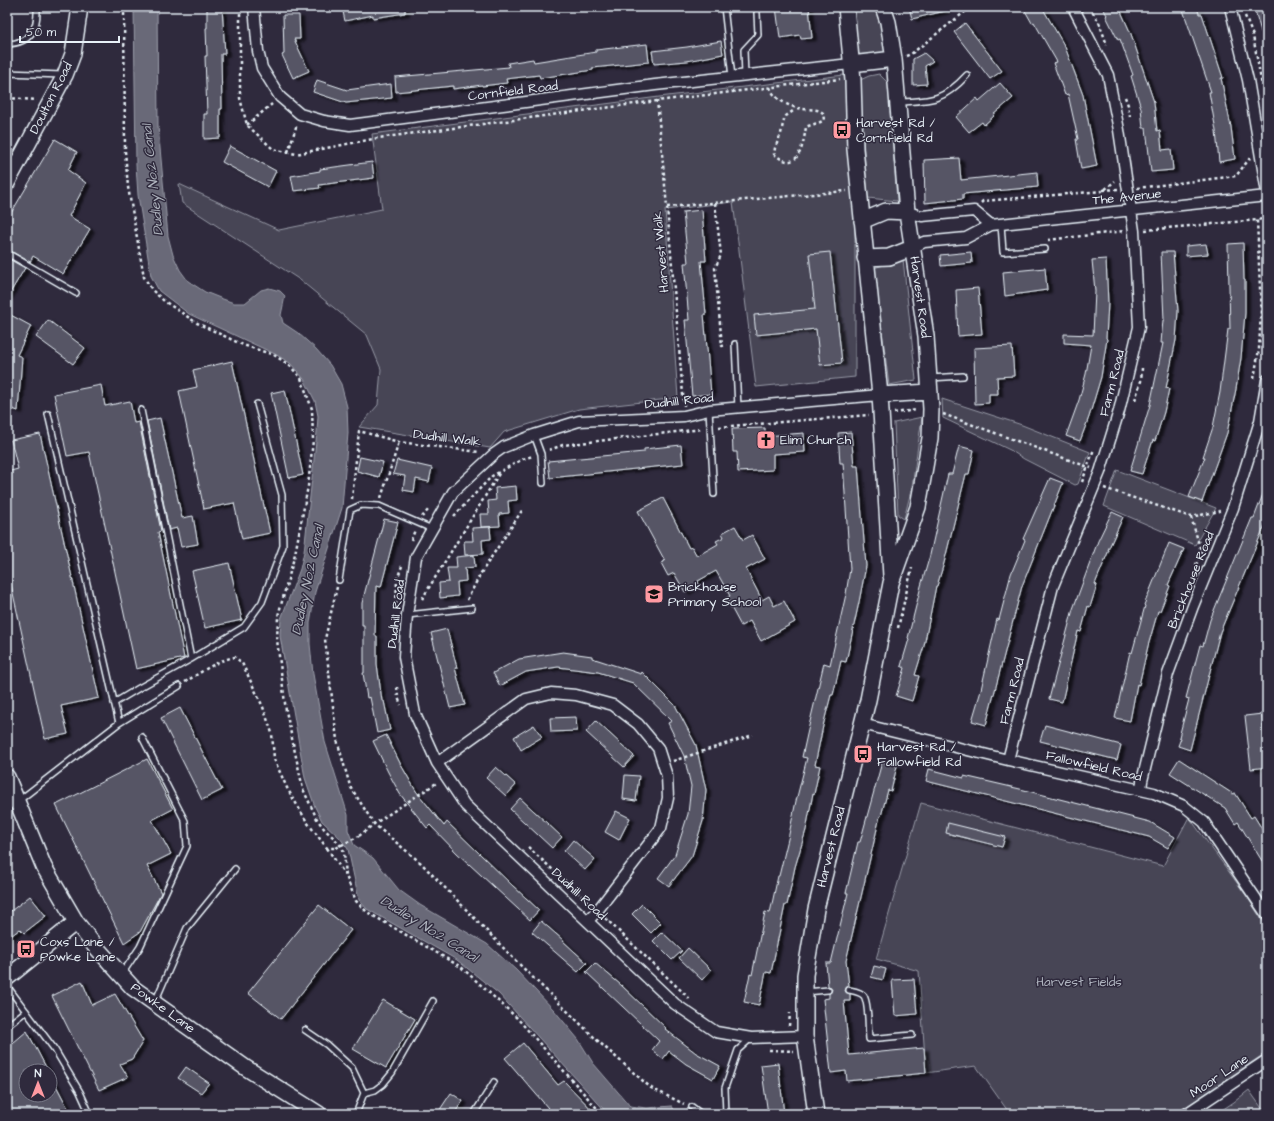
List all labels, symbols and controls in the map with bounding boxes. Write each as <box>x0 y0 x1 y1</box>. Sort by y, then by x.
scale bar <box>20 18 119 44</box>
text: 50 m <box>26 24 57 41</box>
street label: Doulton Road <box>25 59 77 137</box>
street label: Cornfield Road <box>467 77 559 105</box>
place label: Harvest Rd / Cornfield Rd <box>856 114 936 147</box>
bus stop icon: Harvest Rd / Cornfield Rd <box>831 119 853 141</box>
water label: Dudley No.2 Canal <box>137 121 169 237</box>
street label: The Avenue <box>1092 184 1162 210</box>
street label: Harvest Walk <box>648 211 674 293</box>
street label: Harvest Road <box>905 255 935 339</box>
street label: Farm Road <box>1095 348 1129 418</box>
street label: Dudhill Road <box>644 388 715 414</box>
street label: Dudhill Walk <box>412 425 482 451</box>
church icon: Elim Church <box>755 429 777 451</box>
place label: Elim Church <box>780 431 852 449</box>
water label: Dudley No.2 Canal <box>287 521 330 637</box>
street label: Brickhouse Road <box>1163 528 1219 631</box>
street label: Dudhill Road <box>383 578 409 649</box>
place label: Brickhouse Primary School <box>668 578 761 612</box>
school or university icon: Brickhouse Primary School <box>643 583 665 605</box>
street label: Farm Road <box>995 656 1029 726</box>
place label: Harvest Rd / Fallowfield Rd <box>877 738 961 771</box>
bus stop icon: Harvest Rd / Fallowfield Rd <box>852 743 874 765</box>
street label: Fallowfield Road <box>1044 746 1144 786</box>
street label: Harvest Road <box>812 805 850 889</box>
street label: Dudhill Road <box>548 864 611 924</box>
water label: Dudley No.2 Canal <box>376 891 483 968</box>
place label: Coxs Lane / Powke Lane <box>40 933 116 966</box>
bus stop icon: Coxs Lane / Powke Lane <box>15 938 37 960</box>
park label: Harvest Fields <box>1036 973 1122 991</box>
street label: Powke Lane <box>127 979 199 1037</box>
street label: Moor Lane <box>1186 1050 1252 1102</box>
north arrow <box>18 1063 58 1103</box>
text: N <box>35 1066 42 1081</box>

